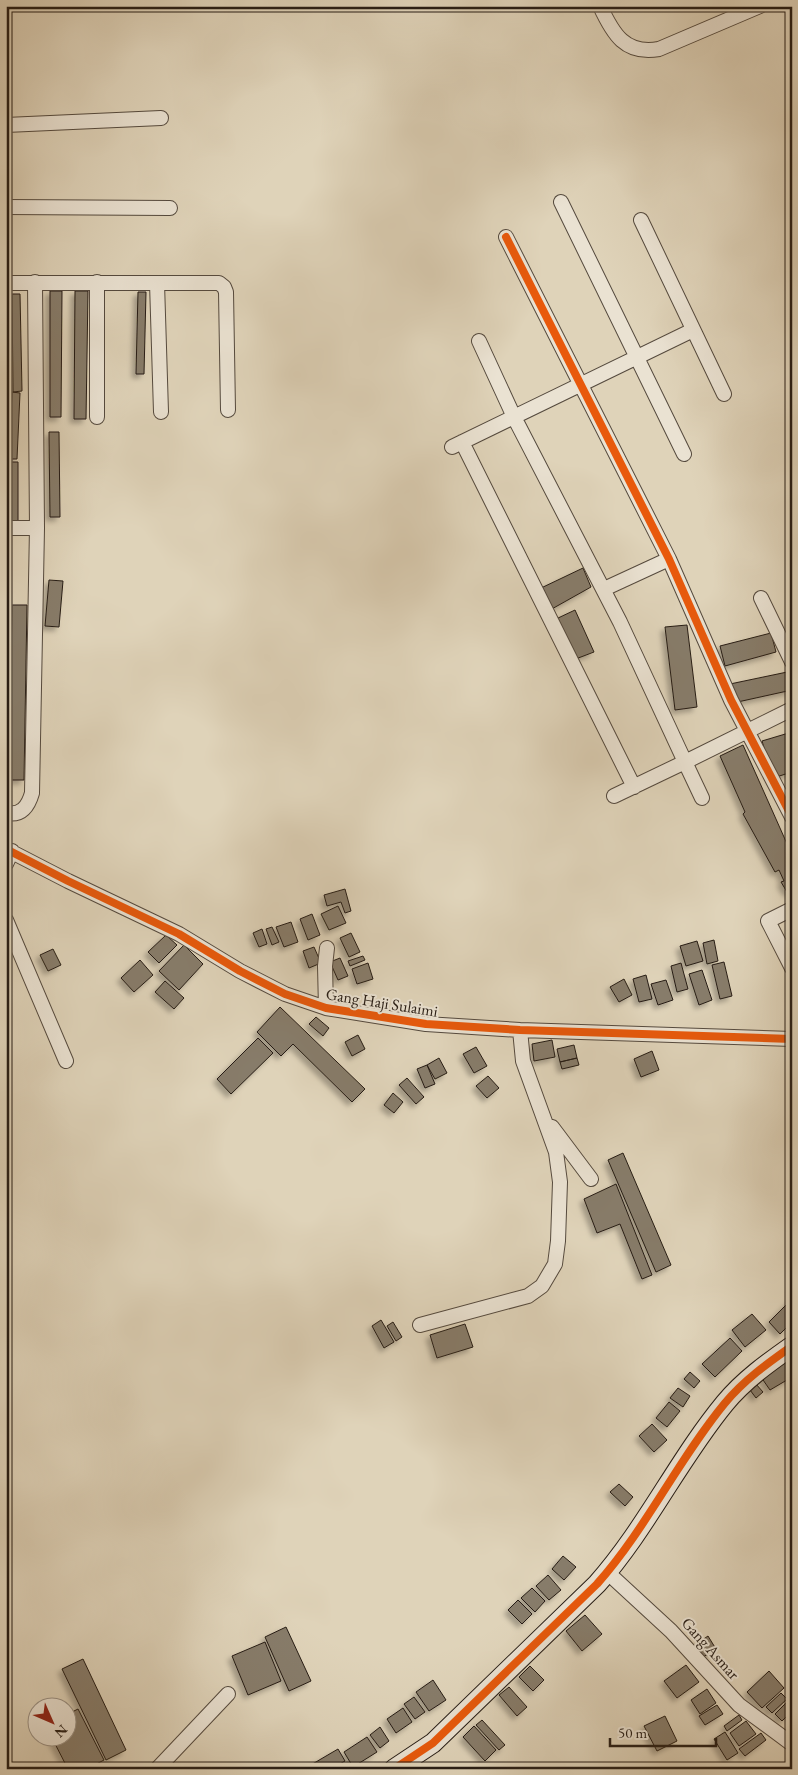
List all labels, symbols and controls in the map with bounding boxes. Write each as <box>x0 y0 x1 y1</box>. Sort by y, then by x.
street label: Gang Haji Sulaimi <box>324 983 439 1022</box>
street label: Gang Asmar <box>677 1613 745 1684</box>
north arrow <box>28 1698 78 1748</box>
scale bar <box>610 1715 717 1747</box>
text: N <box>50 1721 72 1742</box>
text: 50 m <box>618 1723 647 1742</box>

